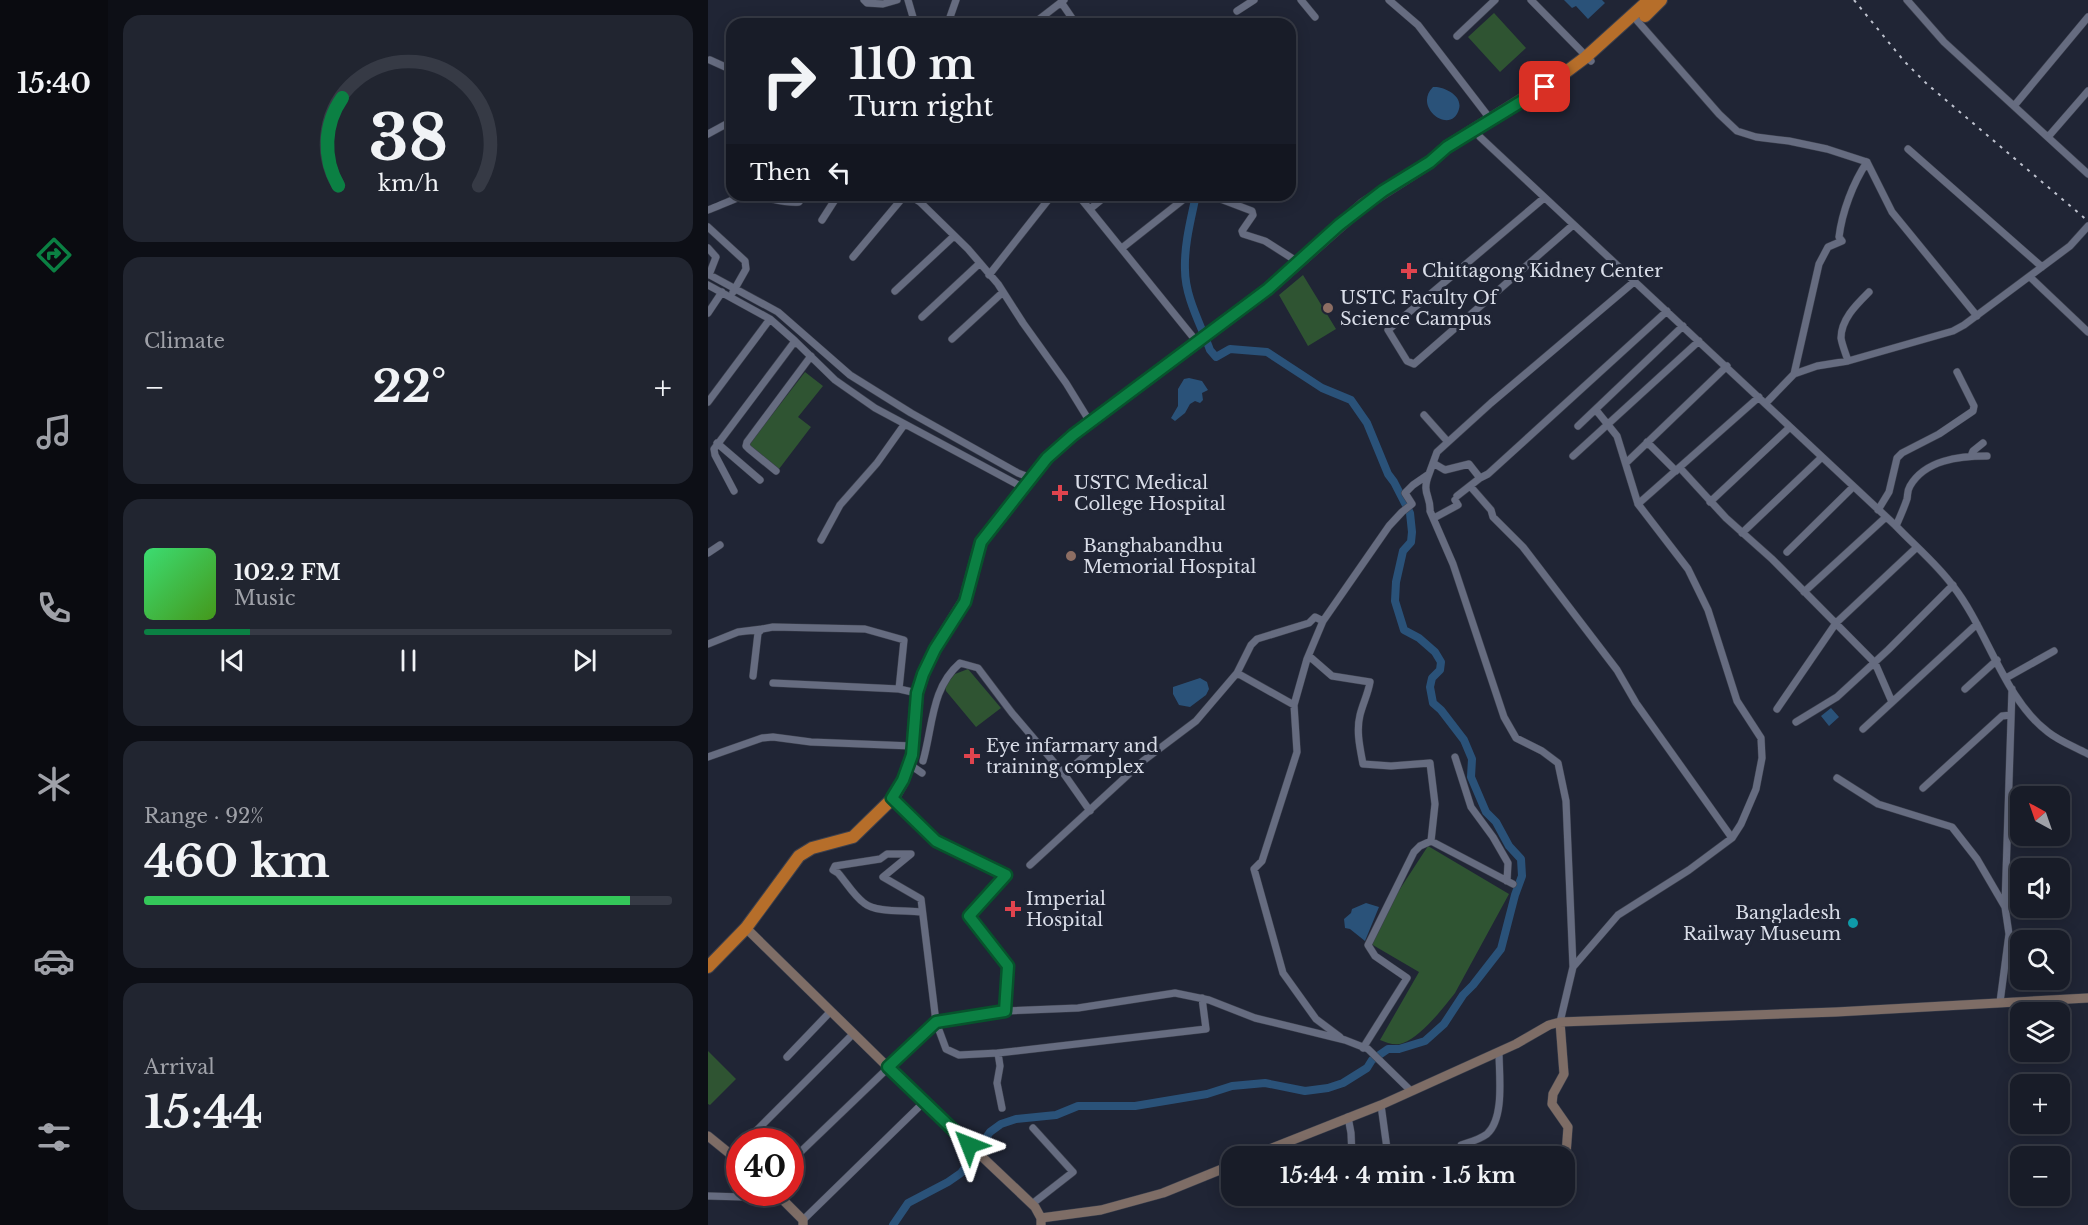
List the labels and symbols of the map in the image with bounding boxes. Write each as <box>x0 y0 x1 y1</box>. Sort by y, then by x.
pin <box>1519 61 1570 112</box>
place label: Chittagong Kidney Center <box>1422 260 1663 282</box>
marker: Chittagong Kidney Center <box>1400 262 1418 280</box>
place label: USTC Faculty Of Science Campus <box>1340 287 1500 330</box>
marker: USTC Faculty Of Science Campus <box>1321 301 1335 315</box>
place label: USTC Medical College Hospital <box>1074 472 1226 515</box>
marker: USTC Medical College Hospital <box>1051 484 1069 502</box>
place label: Banghabandhu Memorial Hospital <box>1083 535 1257 578</box>
marker: Banghabandhu Memorial Hospital <box>1064 549 1078 563</box>
place label: Eye infarmary and training complex <box>986 735 1158 778</box>
marker: Eye infarmary and training complex <box>963 747 981 765</box>
north arrow <box>2010 786 2070 846</box>
place label: Imperial Hospital <box>1026 888 1106 931</box>
marker: Imperial Hospital <box>1004 900 1022 918</box>
place label: Bangladesh Railway Museum <box>1683 902 1841 945</box>
marker: Bangladesh Railway Museum <box>1846 916 1860 930</box>
position arrow <box>937 1113 1001 1177</box>
speed limit sign: 40 <box>726 1128 804 1206</box>

